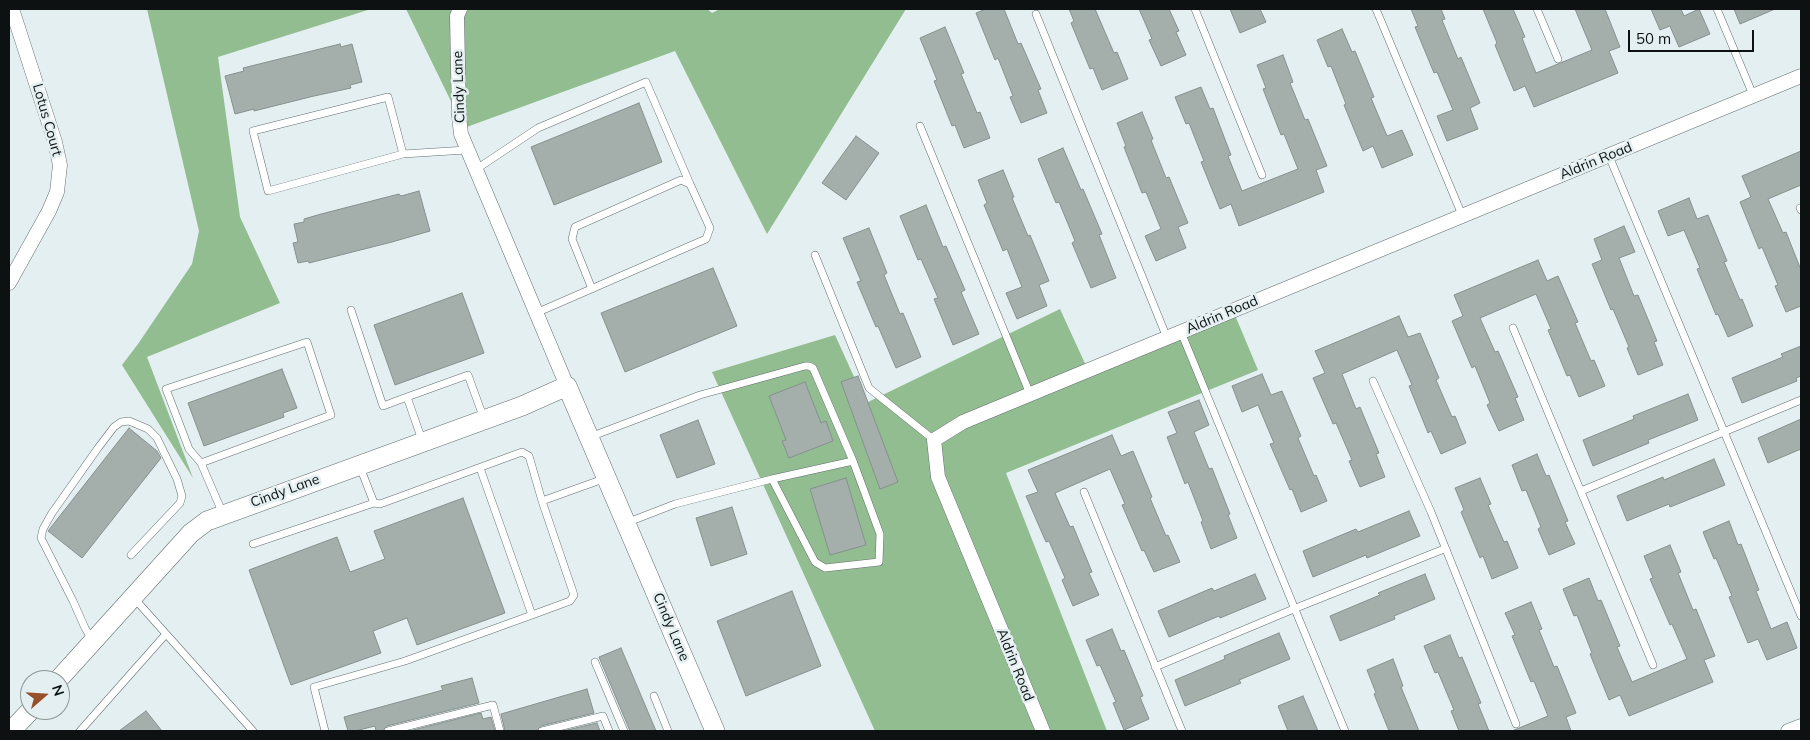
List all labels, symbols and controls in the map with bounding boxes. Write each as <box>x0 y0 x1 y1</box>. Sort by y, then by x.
scale bar <box>1630 20 1756 52</box>
text: 50 m <box>1636 29 1671 48</box>
street label: Cindy Lane <box>449 51 469 123</box>
street label: Lotus Court <box>29 82 65 158</box>
street label: Aldrin Road <box>1557 139 1635 183</box>
street label: Aldrin Road <box>1183 292 1261 338</box>
street label: Cindy Lane <box>248 471 322 511</box>
street label: Cindy Lane <box>649 590 693 664</box>
street label: Aldrin Road <box>993 626 1037 704</box>
north arrow <box>20 670 70 720</box>
text: N <box>48 683 68 698</box>

